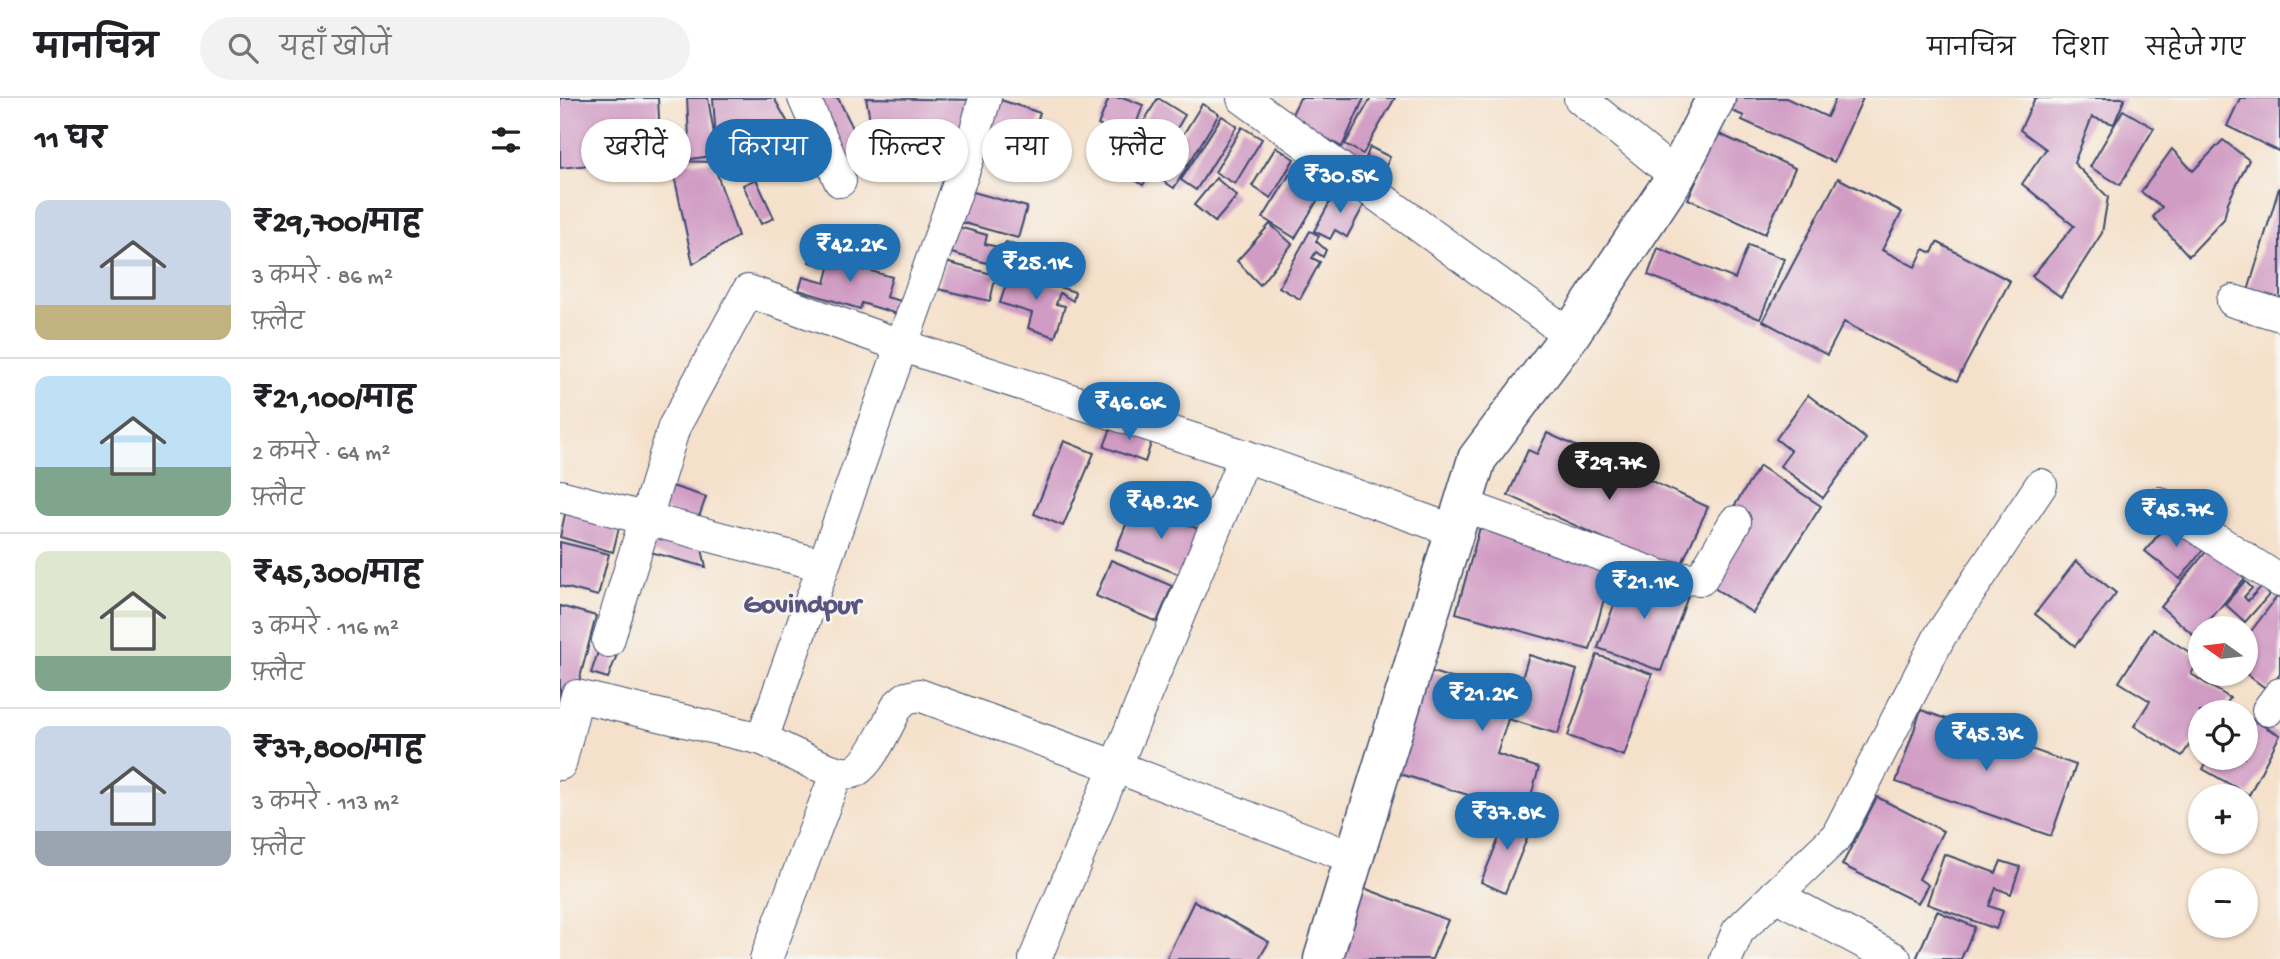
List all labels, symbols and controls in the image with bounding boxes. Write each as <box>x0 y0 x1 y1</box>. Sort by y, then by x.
search box <box>200 17 690 80</box>
icon: search <box>224 29 262 67</box>
text: मानचित्र <box>35 32 158 70</box>
text: यहाँ खोजें <box>280 35 391 66</box>
text: मानचित्र <box>1927 36 2015 65</box>
text: दिशा <box>2053 36 2108 65</box>
text: सहेजे गए <box>2146 36 2245 65</box>
chip: खरीदें <box>581 119 691 182</box>
chip: किराया <box>705 119 832 182</box>
chip: फ़िल्टर <box>846 119 968 182</box>
chip: नया <box>982 119 1072 182</box>
chip: फ़्लैट <box>1086 119 1189 182</box>
icon: filters <box>487 121 525 159</box>
text: 11 घर <box>35 125 106 160</box>
pin: ₹30.5K <box>1283 156 1397 215</box>
text: ₹30.5K <box>1304 164 1376 191</box>
text: ₹29,700/माह <box>252 208 421 243</box>
pin: ₹42.2K <box>793 225 907 284</box>
icon: home <box>91 228 175 312</box>
text: ₹42.2K <box>815 233 885 260</box>
pin: ₹25.1K <box>979 242 1093 302</box>
text: ₹25.1K <box>1002 251 1070 278</box>
text: 3 कमरे · 86 m² <box>252 265 393 292</box>
text: फ़्लैट <box>252 311 304 338</box>
pin: ₹46.6K <box>1072 382 1186 442</box>
text: ₹21,100/माह <box>252 384 415 419</box>
text: ₹46.6K <box>1094 391 1164 418</box>
icon: home <box>91 404 175 488</box>
text: 2 कमरे · 64 m² <box>252 441 390 468</box>
pin: ₹29.7K <box>1552 442 1666 502</box>
text: ₹29.7K <box>1574 451 1644 478</box>
pin: ₹48.2K <box>1104 482 1218 541</box>
text: फ़्लैट <box>252 487 304 514</box>
text: ₹48.2K <box>1126 490 1196 517</box>
pin: ₹45.7K <box>2119 490 2233 549</box>
text: ₹45.7K <box>2141 498 2211 525</box>
text: ₹45,300/माह <box>252 559 422 594</box>
pin: ₹21.1K <box>1587 561 1701 621</box>
text: ₹21.1K <box>1611 570 1677 597</box>
icon: home <box>91 579 175 663</box>
district label: Govindpur <box>743 590 864 623</box>
text: 3 कमरे · 116 m² <box>252 616 399 643</box>
north arrow <box>2188 616 2258 686</box>
map controls <box>2188 616 2258 938</box>
text: फ़्लैट <box>252 662 304 689</box>
pin: ₹21.2K <box>1425 674 1539 733</box>
text: ₹21.2K <box>1448 682 1516 709</box>
button: locate <box>2188 700 2258 770</box>
pin: ₹45.3K <box>1929 714 2043 773</box>
text: ₹45.3K <box>1951 722 2021 749</box>
text: ₹37,800/माह <box>252 734 424 769</box>
icon: home <box>91 754 175 838</box>
button: + <box>2188 784 2258 854</box>
text: 3 कमरे · 113 m² <box>252 791 399 818</box>
pin: ₹37.8K <box>1450 792 1564 852</box>
text: ₹37.8K <box>1471 801 1543 828</box>
text: फ़्लैट <box>252 837 304 864</box>
button: − <box>2188 868 2258 938</box>

